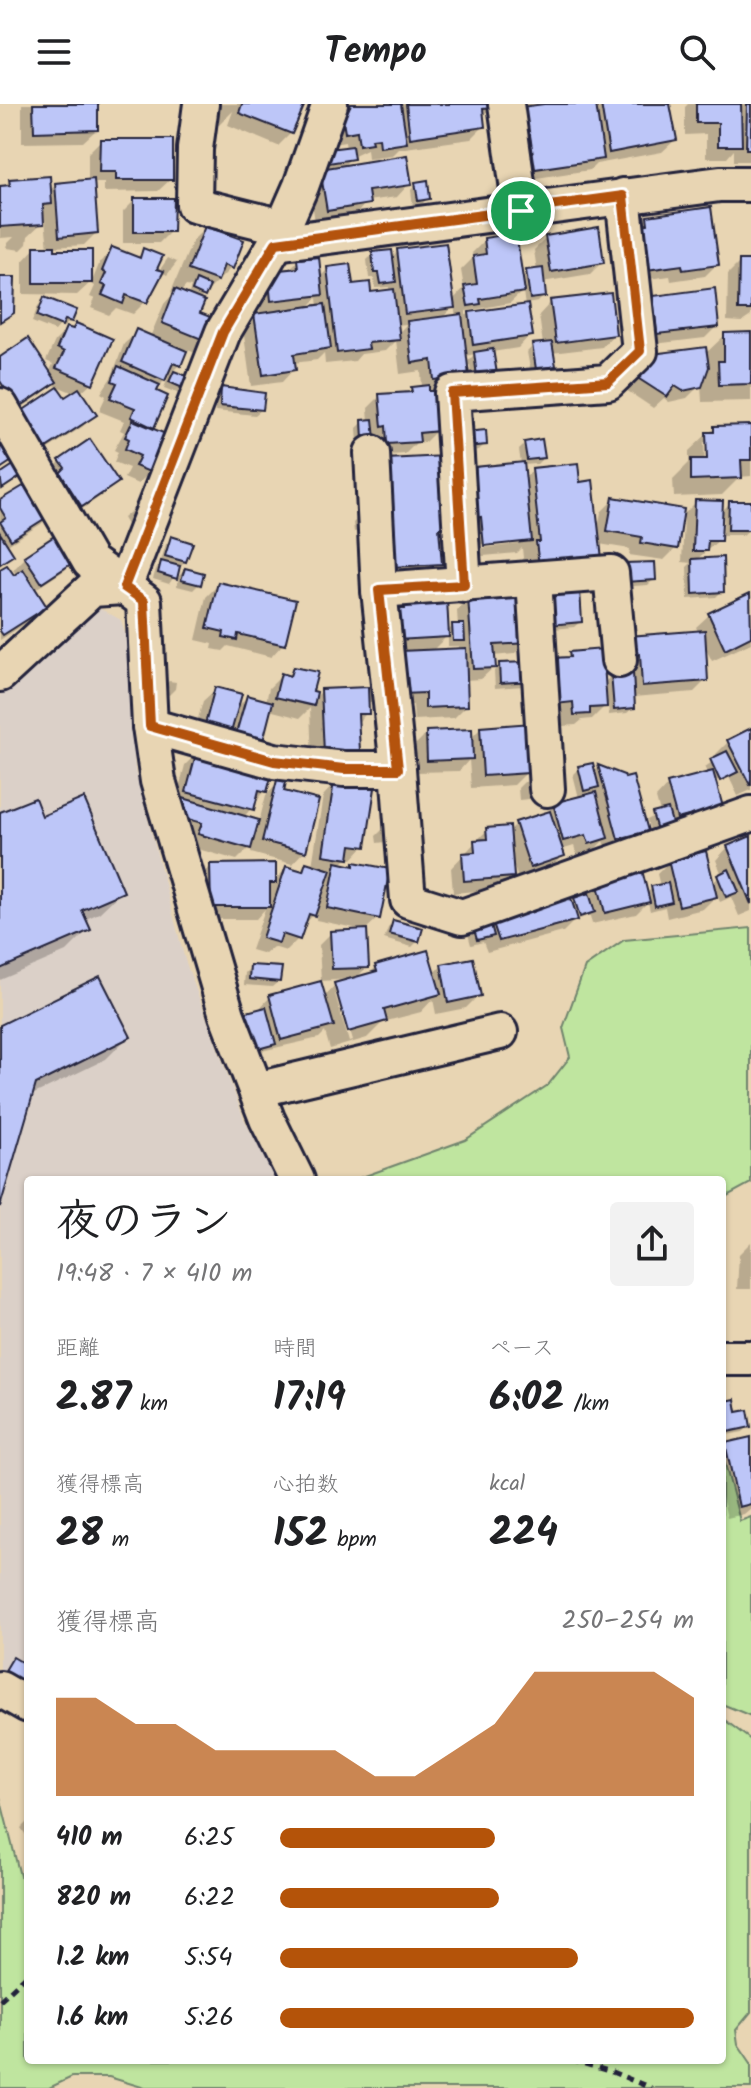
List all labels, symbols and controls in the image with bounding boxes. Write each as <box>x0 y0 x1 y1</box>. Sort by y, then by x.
text: Tempo <box>324 24 427 81</box>
icon: menu <box>32 30 76 74</box>
icon: search <box>675 30 719 74</box>
pin <box>487 177 555 245</box>
icon: arrive <box>499 189 543 233</box>
text: 夜のラン <box>56 1188 232 1258</box>
button: share <box>610 1202 694 1286</box>
text: 19:48 · 7 × 410 m <box>56 1253 252 1295</box>
text: 距離 <box>56 1332 100 1367</box>
text: 時間 <box>273 1332 317 1367</box>
text: ペース <box>489 1332 554 1367</box>
text: 2.87 <box>56 1367 131 1431</box>
text: 17:19 <box>273 1367 346 1431</box>
text: 6:02 <box>489 1367 565 1431</box>
text: km <box>131 1387 168 1422</box>
text: /km <box>565 1387 609 1422</box>
text: kcal <box>489 1467 525 1502</box>
text: 獲得標高 <box>56 1468 144 1503</box>
text: 心拍数 <box>273 1468 339 1503</box>
text: 224 <box>489 1502 558 1566</box>
text: 28 <box>56 1503 103 1567</box>
text: 152 <box>273 1503 328 1567</box>
text: m <box>103 1523 129 1558</box>
text: bpm <box>328 1523 377 1558</box>
text: 250–254 m <box>562 1600 694 1642</box>
text: 獲得標高 <box>56 1602 160 1644</box>
text: 410 m <box>56 1817 123 1859</box>
text: 6:25 <box>184 1817 234 1859</box>
text: 820 m <box>56 1877 131 1919</box>
text: 6:22 <box>184 1877 235 1919</box>
text: 1.2 km <box>56 1937 129 1979</box>
text: 5:54 <box>184 1937 233 1979</box>
text: 1.6 km <box>56 1997 128 2039</box>
text: 5:26 <box>184 1997 234 2039</box>

